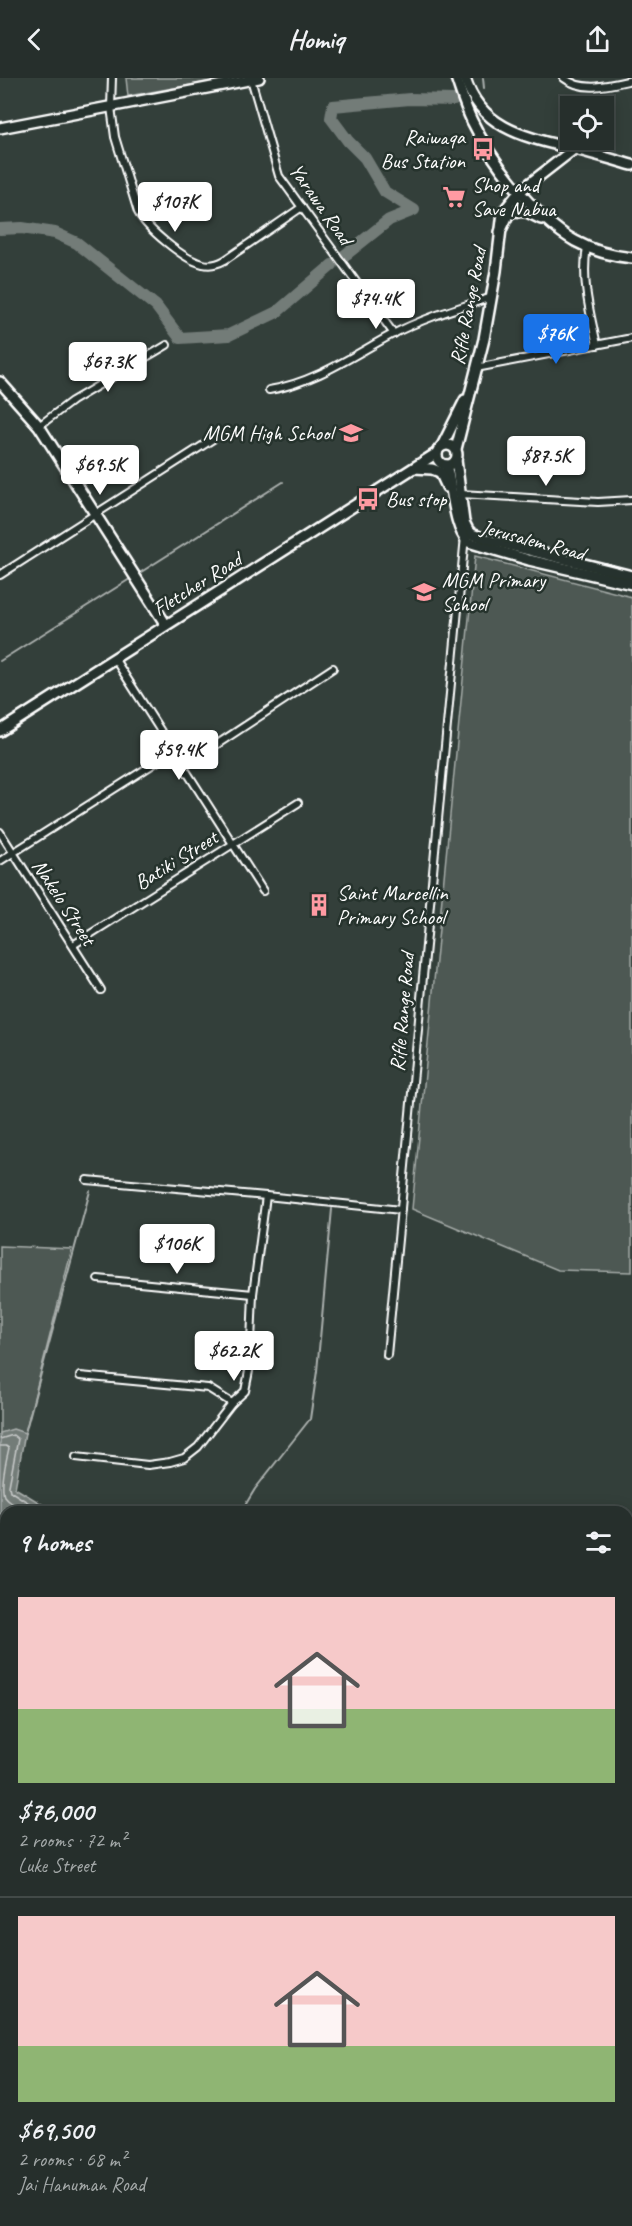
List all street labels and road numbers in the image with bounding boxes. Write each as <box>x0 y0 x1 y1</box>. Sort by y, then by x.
street label: Yarawa Road <box>283 158 360 252</box>
street label: Rifle Range Road <box>444 242 493 367</box>
street label: Jerusalem Road <box>477 513 592 567</box>
street label: Fletcher Road <box>148 545 249 622</box>
street label: Batiki Street <box>130 823 224 896</box>
street label: Nakelo Street <box>27 854 103 952</box>
street label: Rifle Range Road <box>384 949 420 1073</box>

